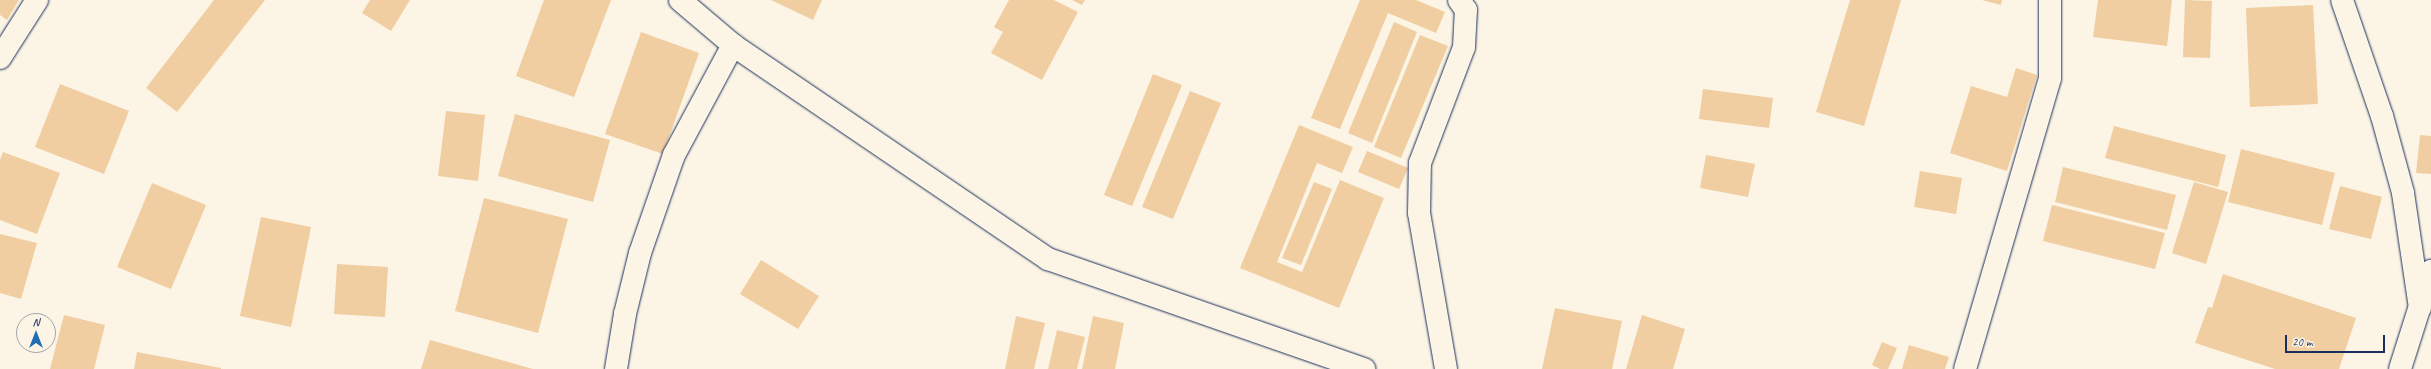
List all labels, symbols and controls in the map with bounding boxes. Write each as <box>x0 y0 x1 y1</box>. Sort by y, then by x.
north arrow <box>16 313 56 353</box>
text: N <box>33 315 39 329</box>
scale bar <box>2287 327 2387 353</box>
text: 20 m <box>2292 334 2312 350</box>

